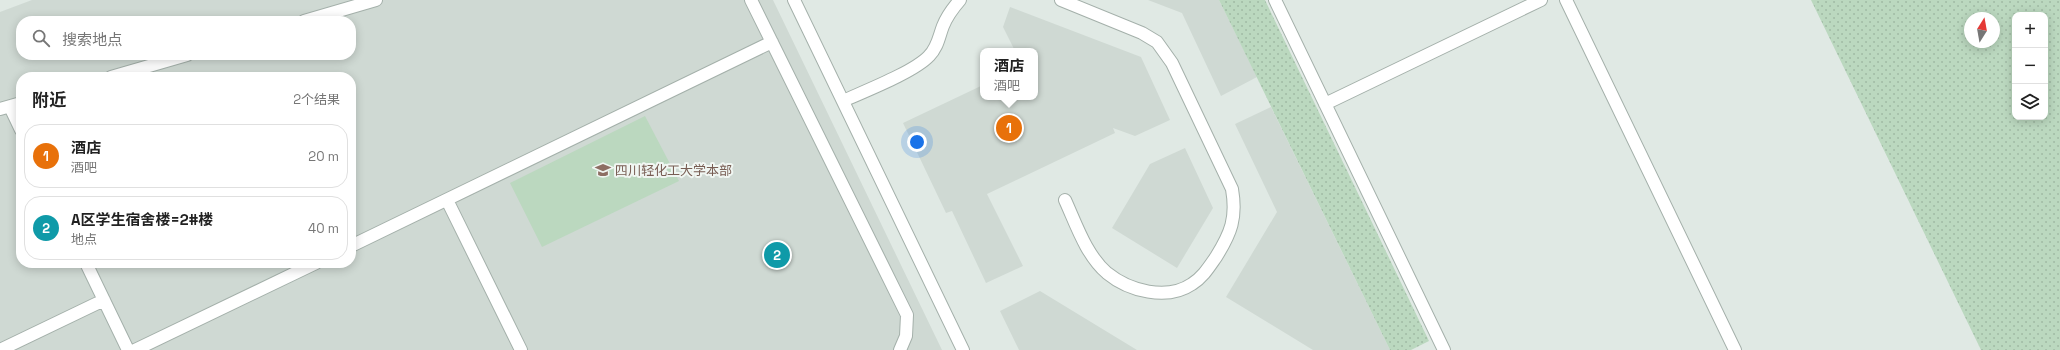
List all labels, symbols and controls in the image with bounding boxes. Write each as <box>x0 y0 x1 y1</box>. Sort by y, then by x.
north arrow <box>1964 12 2000 48</box>
map controls <box>2012 12 2048 120</box>
button: + <box>2012 12 2048 48</box>
search box <box>16 16 356 60</box>
icon: search <box>30 27 52 49</box>
text: 搜索地点 <box>62 30 122 49</box>
popup <box>980 48 1038 100</box>
button: − <box>2012 48 2048 84</box>
text: 酒店 <box>994 56 1024 75</box>
text: 酒吧 <box>994 77 1020 94</box>
button: layers <box>2012 84 2048 120</box>
text: 附近 <box>32 89 66 111</box>
text: 2个结果 <box>293 91 340 108</box>
pin: 1 <box>996 113 1022 143</box>
your location <box>907 132 927 152</box>
text: 酒店 <box>71 138 101 157</box>
text: 1 <box>43 148 49 165</box>
text: 20 m <box>308 148 339 165</box>
text: 酒吧 <box>71 159 97 176</box>
school or university icon: 四川轻化工大学本部 <box>594 161 612 179</box>
place label: 四川轻化工大学本部 <box>615 162 732 179</box>
text: A区学生宿舍楼=2#楼 <box>71 210 213 229</box>
text: 2 <box>42 220 50 237</box>
text: 40 m <box>308 220 339 237</box>
text: 地点 <box>71 231 97 248</box>
pin: 2 <box>764 240 790 270</box>

